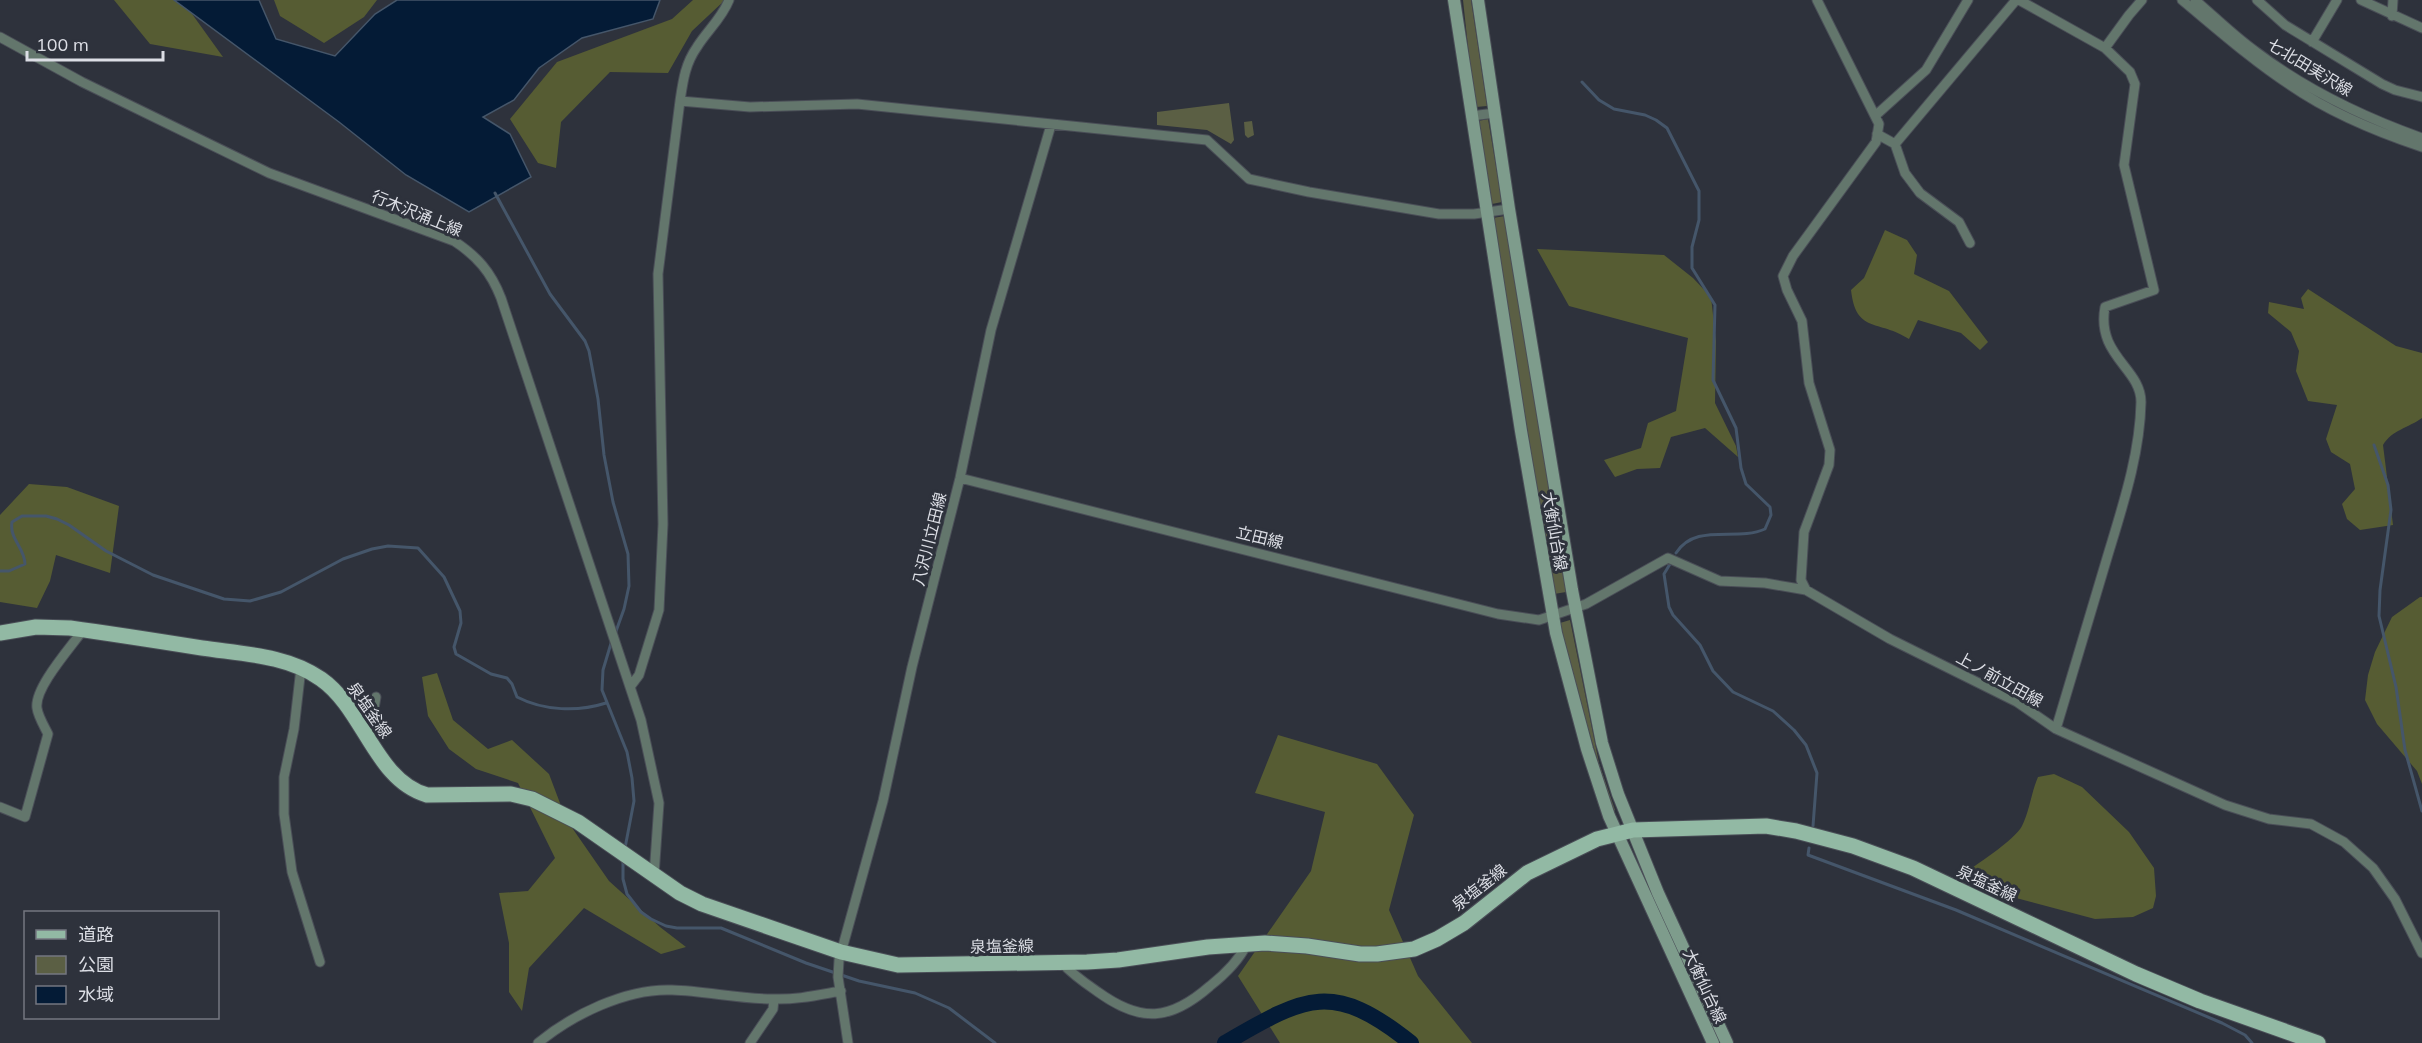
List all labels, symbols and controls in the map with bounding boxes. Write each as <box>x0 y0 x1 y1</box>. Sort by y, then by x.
scale bar <box>27 24 164 62</box>
text: 100 m <box>36 33 89 56</box>
street label: 七北田実沢線 <box>2264 34 2356 100</box>
street label: 行木沢涌上線 <box>369 186 465 240</box>
street label: 八沢川立田線 <box>908 490 950 588</box>
street label: 大衡仙台線 <box>1538 490 1572 572</box>
street label: 立田線 <box>1234 521 1286 553</box>
street label: 上ノ前立田線 <box>1953 647 2047 711</box>
street label: 泉塩釜線 <box>343 678 397 742</box>
street label: 泉塩釜線 <box>1448 859 1510 915</box>
street label: 泉塩釜線 <box>1954 860 2020 906</box>
legend <box>24 911 219 1019</box>
text: 道路 <box>78 923 114 946</box>
street label: 泉塩釜線 <box>970 935 1034 957</box>
street label: 大衡仙台線 <box>1679 946 1731 1026</box>
text: 公園 <box>78 953 114 976</box>
text: 水域 <box>78 983 114 1006</box>

